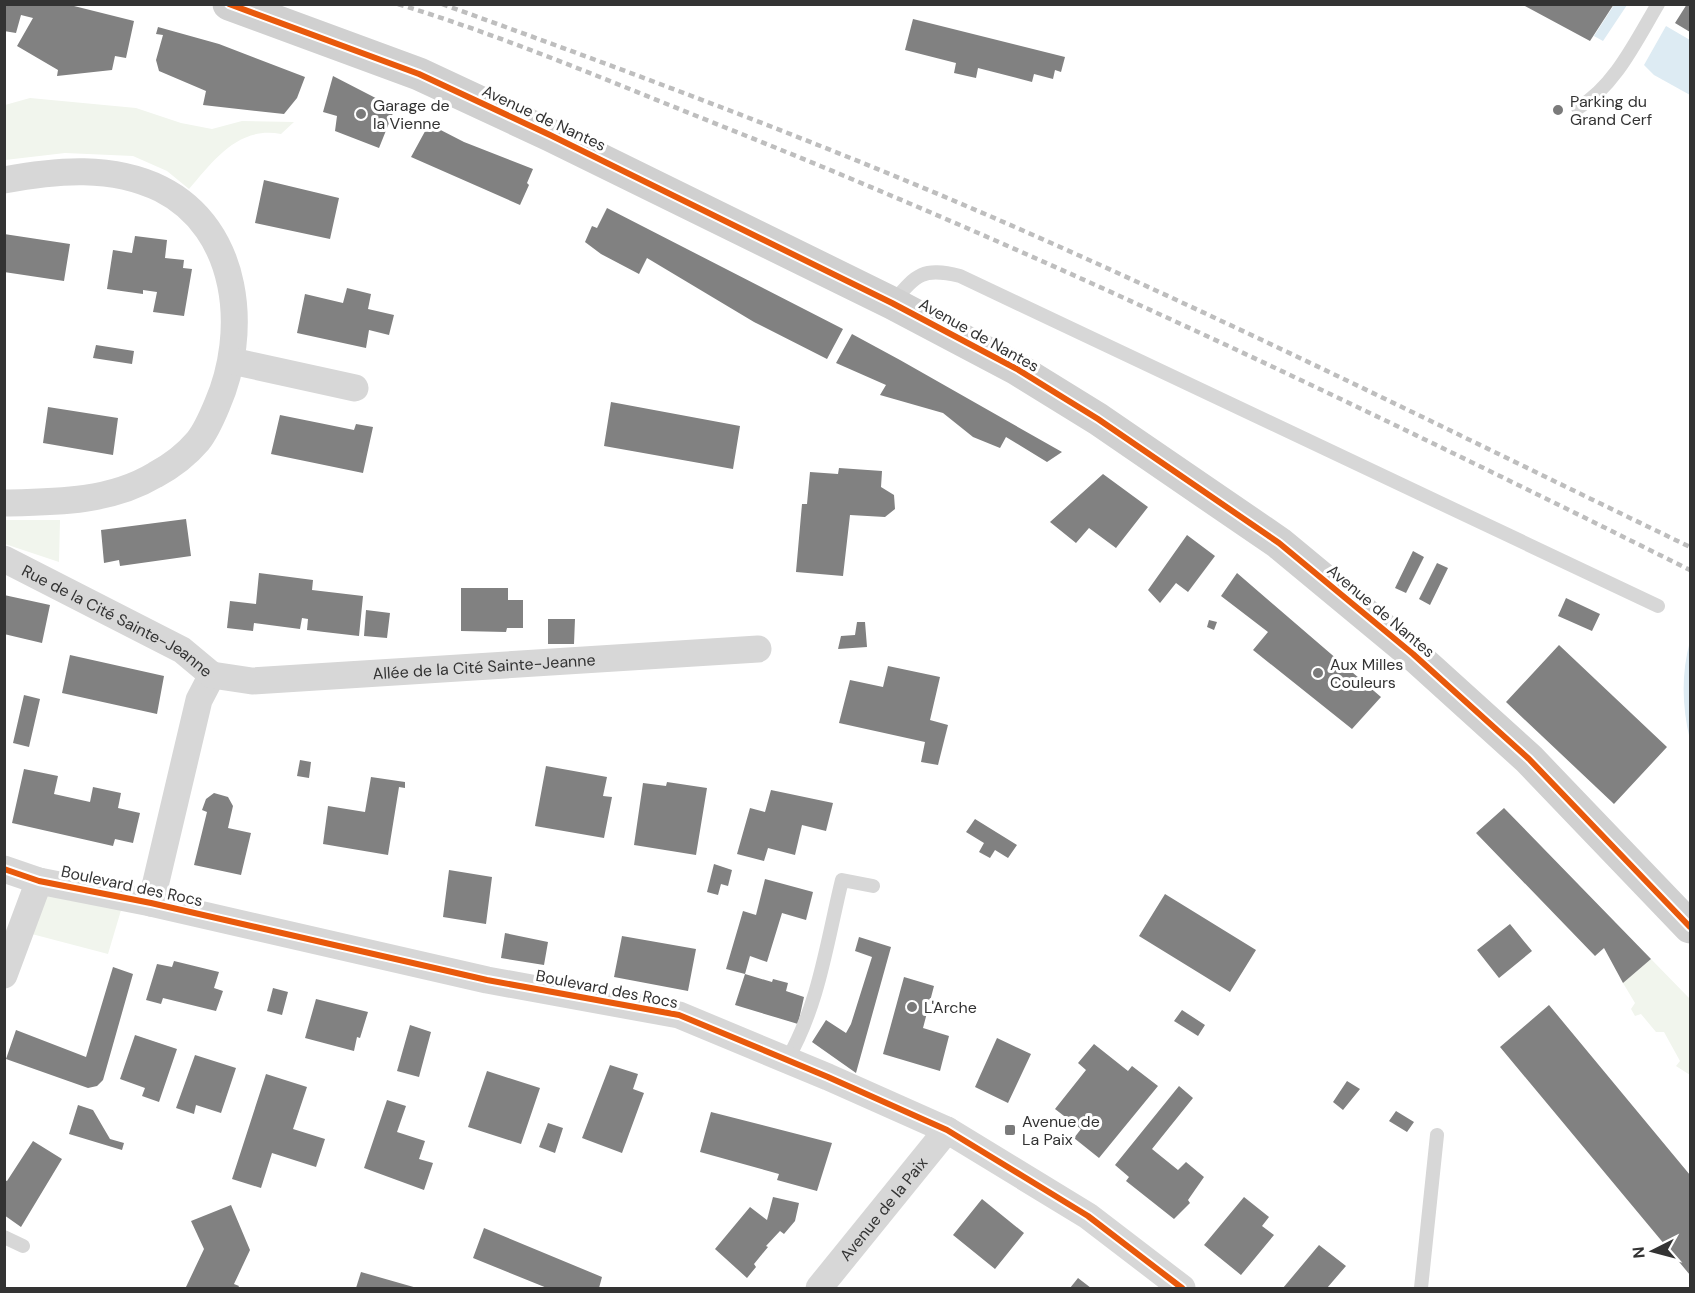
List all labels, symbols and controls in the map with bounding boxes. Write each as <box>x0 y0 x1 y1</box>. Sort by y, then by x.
street label: Avenue de Nantes <box>479 80 609 156</box>
place label: Parking du Grand Cerf <box>1570 91 1652 130</box>
place label: Garage de la Vienne <box>373 95 450 134</box>
marker: Parking du Grand Cerf <box>1551 103 1565 117</box>
marker: Garage de la Vienne <box>354 107 368 121</box>
street label: Avenue de Nantes <box>915 293 1043 377</box>
street label: Rue de la Cité Sainte-Jeanne <box>18 559 217 681</box>
street label: Avenue de Nantes <box>1323 560 1439 662</box>
street label: Allée de la Cité Sainte-Jeanne <box>372 649 596 684</box>
place label: Aux Milles Couleurs <box>1330 654 1403 693</box>
marker: Aux Milles Couleurs <box>1311 666 1325 680</box>
street label: Boulevard des Rocs <box>59 861 205 911</box>
street label: Boulevard des Rocs <box>534 965 680 1013</box>
place label: L'Arche <box>924 997 977 1018</box>
marker: L'Arche <box>905 1000 919 1014</box>
place label: Avenue de La Paix <box>1022 1111 1100 1150</box>
marker: Avenue de La Paix <box>1003 1123 1017 1137</box>
street label: Avenue de la Paix <box>835 1152 932 1265</box>
north arrow <box>1623 1221 1683 1281</box>
text: N <box>1628 1246 1650 1259</box>

